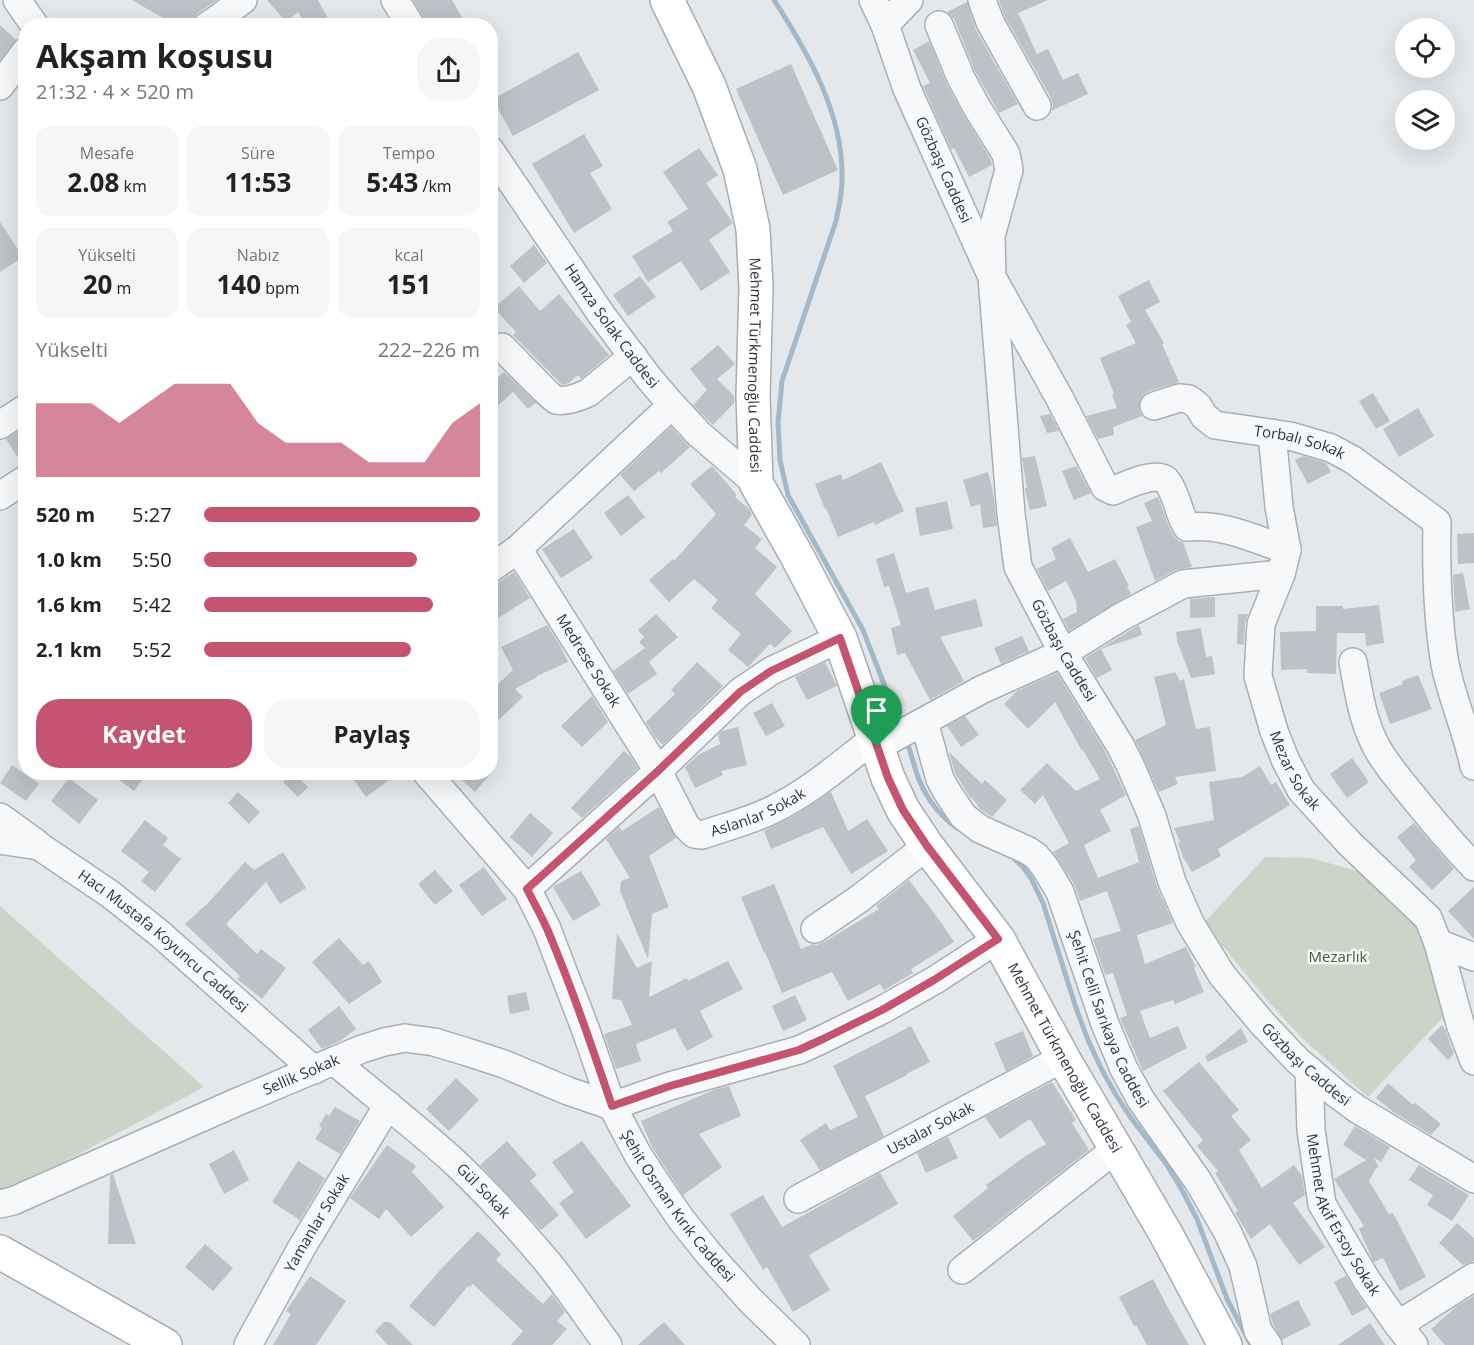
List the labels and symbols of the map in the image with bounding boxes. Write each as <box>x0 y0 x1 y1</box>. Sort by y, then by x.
street label: Gözbaşı Caddesi <box>912 113 977 226</box>
street label: Mehmet Türkmenoğlu Caddesi <box>744 257 767 473</box>
street label: Hamza Solak Caddesi <box>561 259 664 392</box>
street label: Torbalı Sokak <box>1253 420 1349 463</box>
street label: Gözbaşı Caddesi <box>1027 595 1102 705</box>
street label: Medrese Sokak <box>552 610 626 711</box>
pin <box>851 685 902 747</box>
street label: Mezar Sokak <box>1266 728 1326 814</box>
street label: Aslanlar Sokak <box>708 782 809 841</box>
street label: Hacı Mustafa Koyuncu Caddesi <box>75 864 253 1016</box>
street label: Şehit Celil Sarıkaya Caddesi <box>1065 927 1154 1111</box>
park label: Mezarlık <box>1309 946 1368 966</box>
street label: Mehmet Türkmenoğlu Caddesi <box>1004 959 1127 1156</box>
street label: Gözbaşı Caddesi <box>1258 1018 1355 1110</box>
street label: Sellik Sokak <box>260 1049 342 1099</box>
street label: Ustalar Sokak <box>883 1096 977 1159</box>
street label: Şehit Osman Kırık Caddesi <box>617 1126 740 1286</box>
street label: Mehmet Akif Ersoy Sokak <box>1303 1132 1386 1299</box>
street label: Gül Sokak <box>453 1158 515 1222</box>
street label: Yamanlar Sokak <box>279 1169 353 1276</box>

